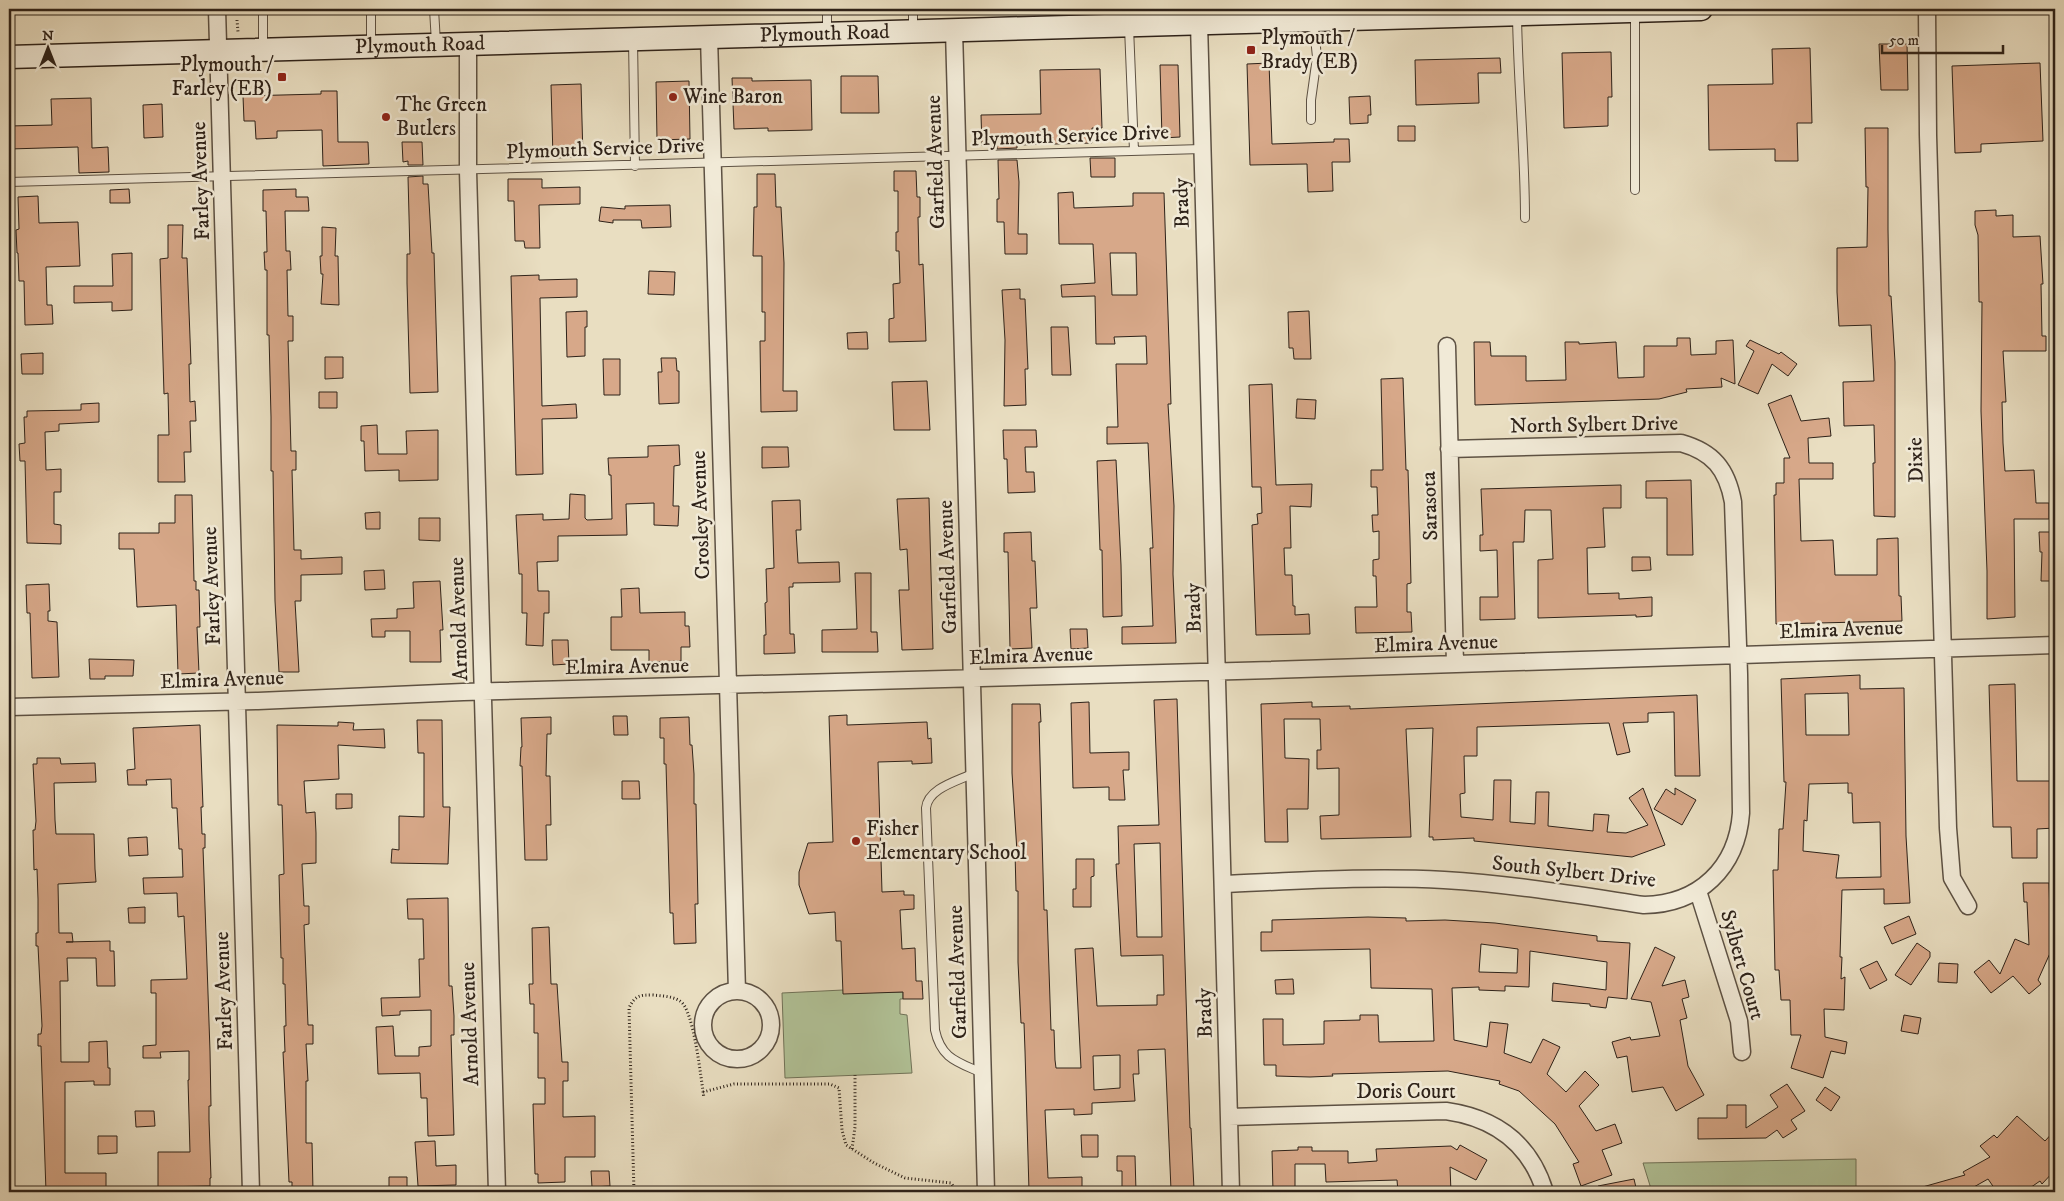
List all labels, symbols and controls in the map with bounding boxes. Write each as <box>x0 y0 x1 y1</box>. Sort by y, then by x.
street label: Plymouth Road <box>759 19 891 49</box>
north arrow <box>22 22 72 72</box>
scale bar <box>1882 22 2003 54</box>
place label: Plymouth / Brady (EB) <box>1261 25 1358 75</box>
text: N <box>42 27 54 45</box>
street label: Plymouth Road <box>354 30 486 60</box>
text: 50 m <box>1889 31 1919 50</box>
marker: Plymouth / Brady (EB) <box>1245 44 1257 56</box>
place label: Plymouth / Farley (EB) <box>171 52 274 102</box>
marker: Plymouth / Farley (EB) <box>276 71 288 83</box>
place label: Wine Baron <box>682 84 783 110</box>
marker: Wine Baron <box>667 91 679 103</box>
place label: The Green Butlers <box>396 92 487 142</box>
street label: Garfield Avenue <box>921 94 951 229</box>
marker: The Green Butlers <box>380 111 392 123</box>
street label: Plymouth Service Drive <box>971 120 1170 152</box>
street label: Farley Avenue <box>186 121 216 241</box>
street label: Plymouth Service Drive <box>506 133 705 165</box>
street label: Brady <box>1168 176 1196 229</box>
street label: North Sylbert Drive <box>1510 411 1679 439</box>
street label: Dixie <box>1902 437 1930 483</box>
street label: Crosley Avenue <box>686 450 716 580</box>
street label: Sarasota <box>1416 471 1444 541</box>
street label: Garfield Avenue <box>933 499 963 634</box>
street label: Farley Avenue <box>197 526 227 646</box>
street label: Arnold Avenue <box>444 556 474 681</box>
street label: Brady <box>1180 581 1208 634</box>
street label: Elmira Avenue <box>1779 615 1904 645</box>
street label: Elmira Avenue <box>1374 629 1499 659</box>
street label: Elmira Avenue <box>969 641 1094 671</box>
street label: Elmira Avenue <box>565 653 690 681</box>
street label: Elmira Avenue <box>160 665 285 695</box>
place label: Fisher Elementary School <box>866 816 1027 866</box>
marker: Fisher Elementary School <box>850 835 862 847</box>
street label: South Sylbert Drive <box>1491 850 1658 894</box>
street label: Garfield Avenue <box>943 904 973 1039</box>
street label: Sylbert Court <box>1714 907 1770 1023</box>
street label: Farley Avenue <box>209 931 239 1051</box>
street label: Arnold Avenue <box>455 961 485 1086</box>
street label: Brady <box>1191 986 1219 1039</box>
street label: Doris Court <box>1356 1079 1456 1105</box>

